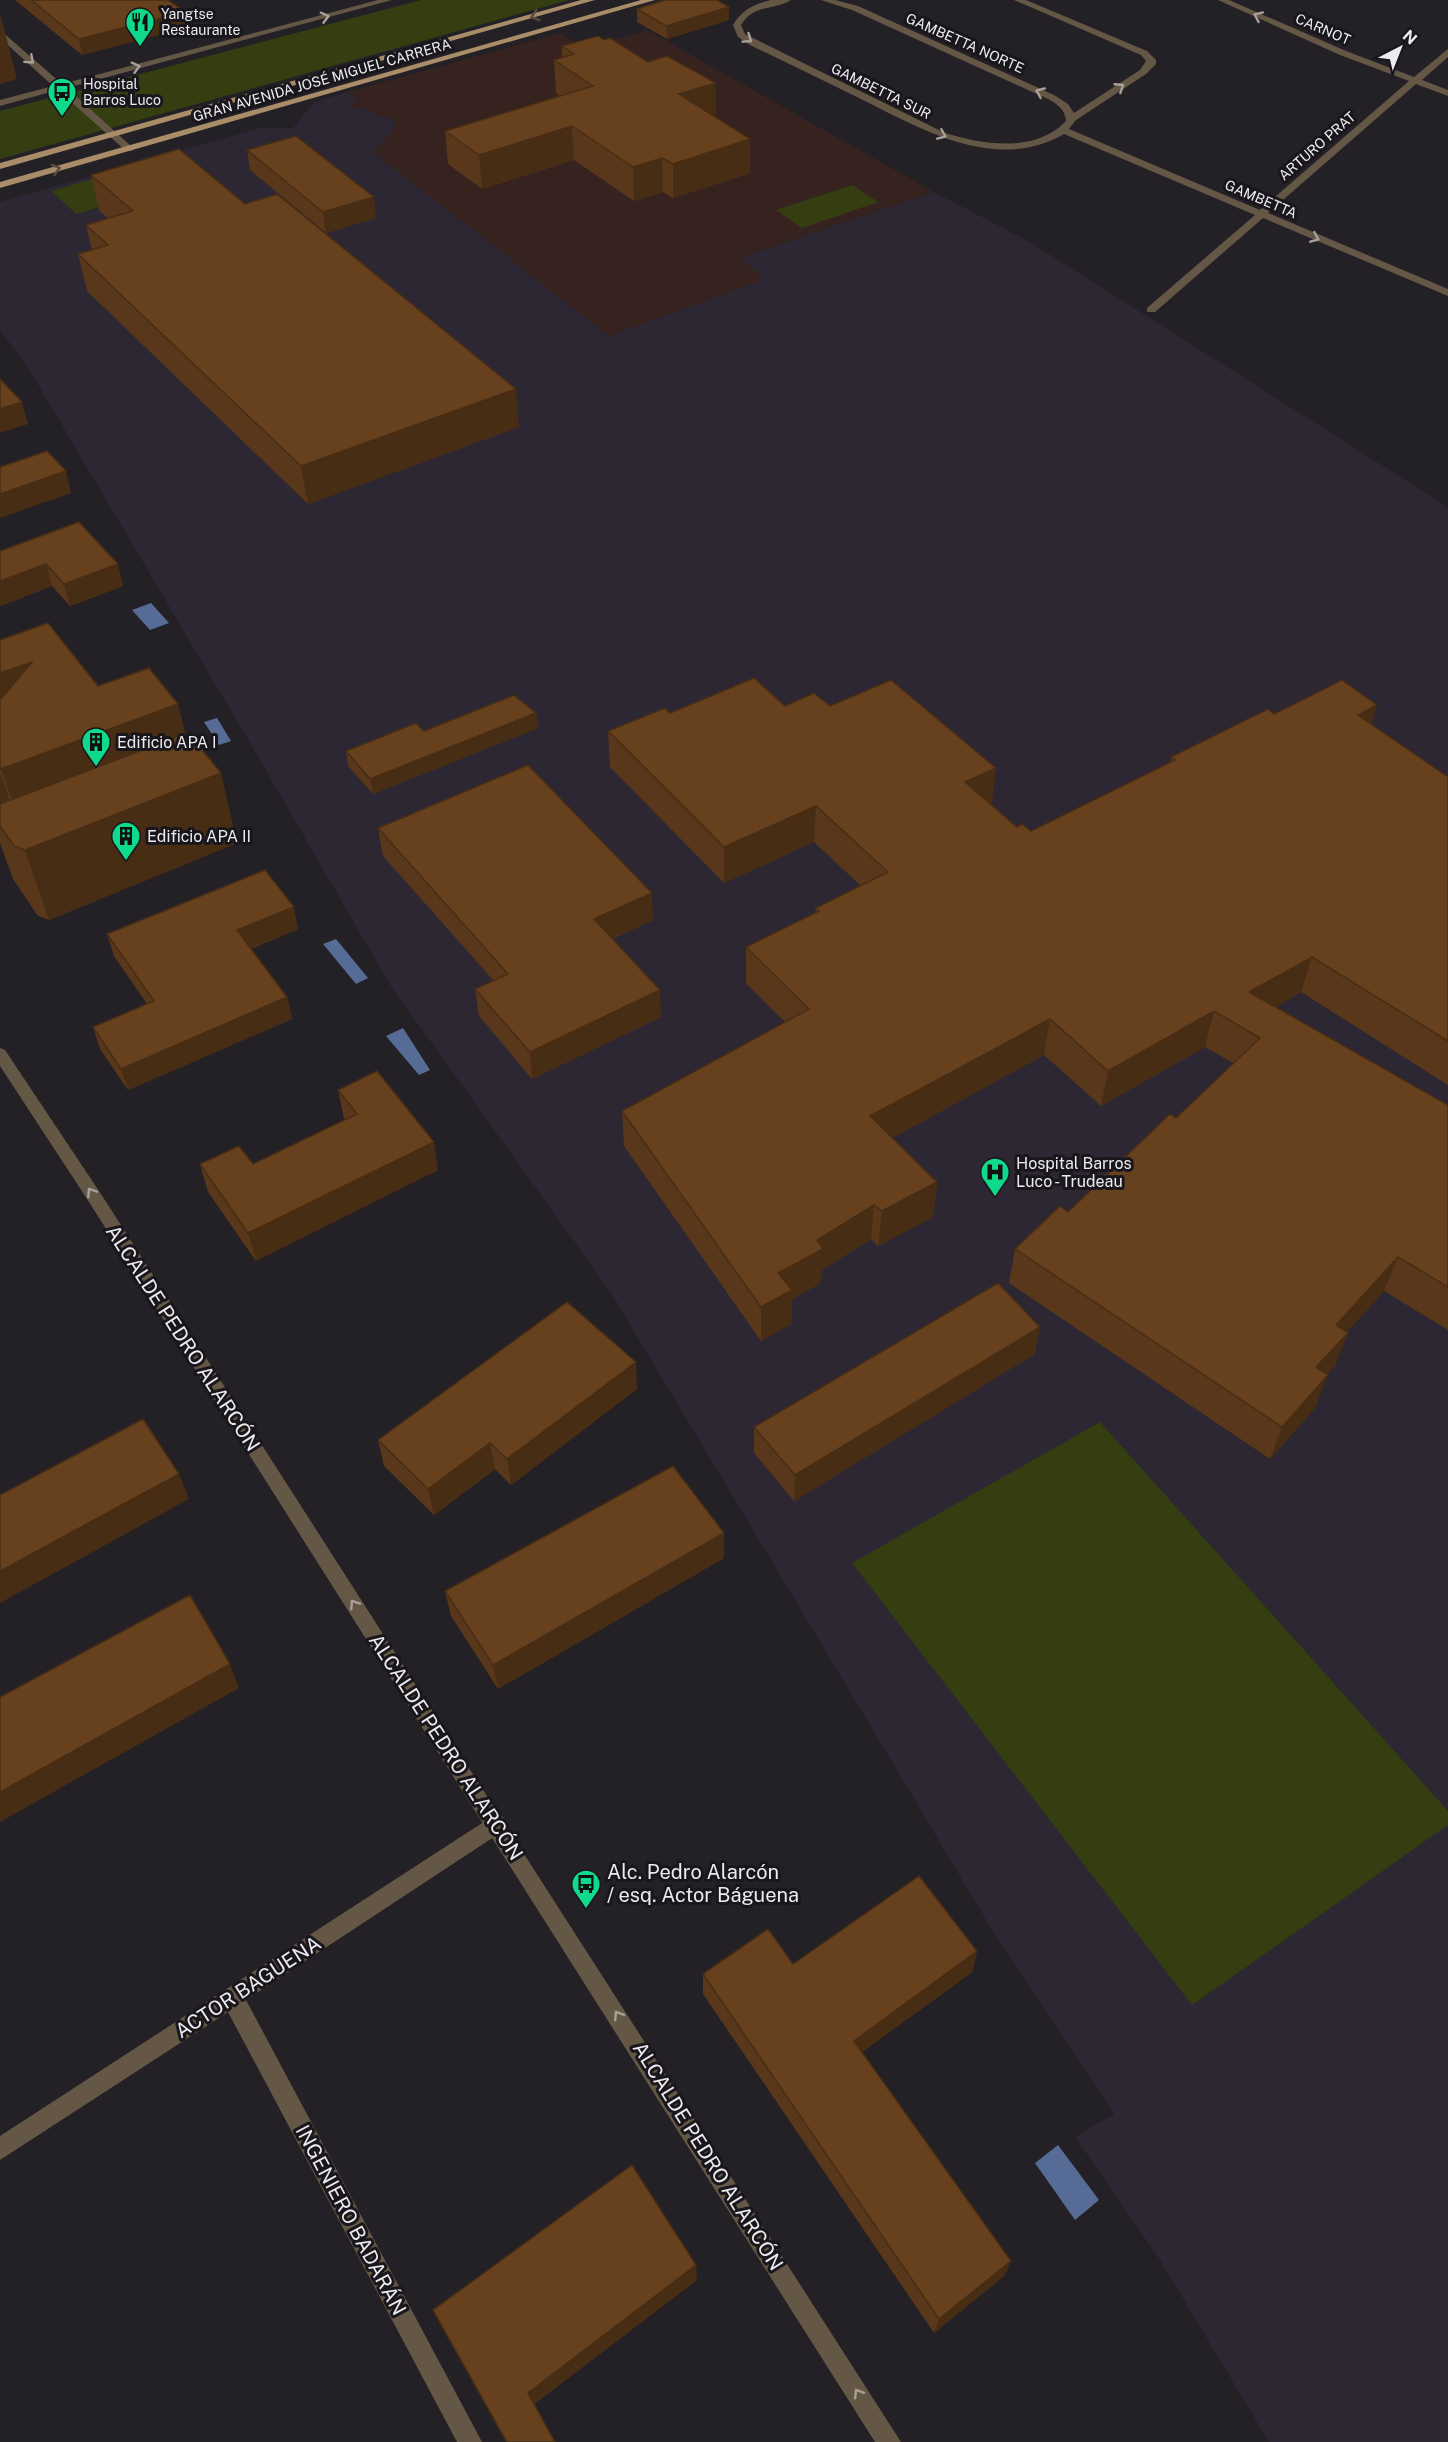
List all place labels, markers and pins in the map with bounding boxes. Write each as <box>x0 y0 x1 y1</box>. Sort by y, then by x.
restaurant icon: Yangtse Restaurante <box>124 6 156 48</box>
place label: Yangtse Restaurante <box>161 6 240 38</box>
bus stop icon: Hospital Barros Luco <box>46 76 78 118</box>
place label: Hospital Barros Luco <box>83 76 161 108</box>
building icon: Edificio APA I <box>80 726 112 768</box>
place label: Edificio APA I <box>117 733 216 752</box>
building icon: Edificio APA II <box>110 820 142 862</box>
place label: Edificio APA II <box>147 827 251 846</box>
place label: Hospital Barros Luco - Trudeau <box>1016 1154 1132 1191</box>
hospital icon: Hospital Barros Luco - Trudeau <box>979 1156 1011 1198</box>
place label: Alc. Pedro Alarcón / esq. Actor Báguena <box>607 1860 799 1907</box>
bus stop icon: Alc. Pedro Alarcón / esq. Actor Báguena <box>570 1868 602 1910</box>

